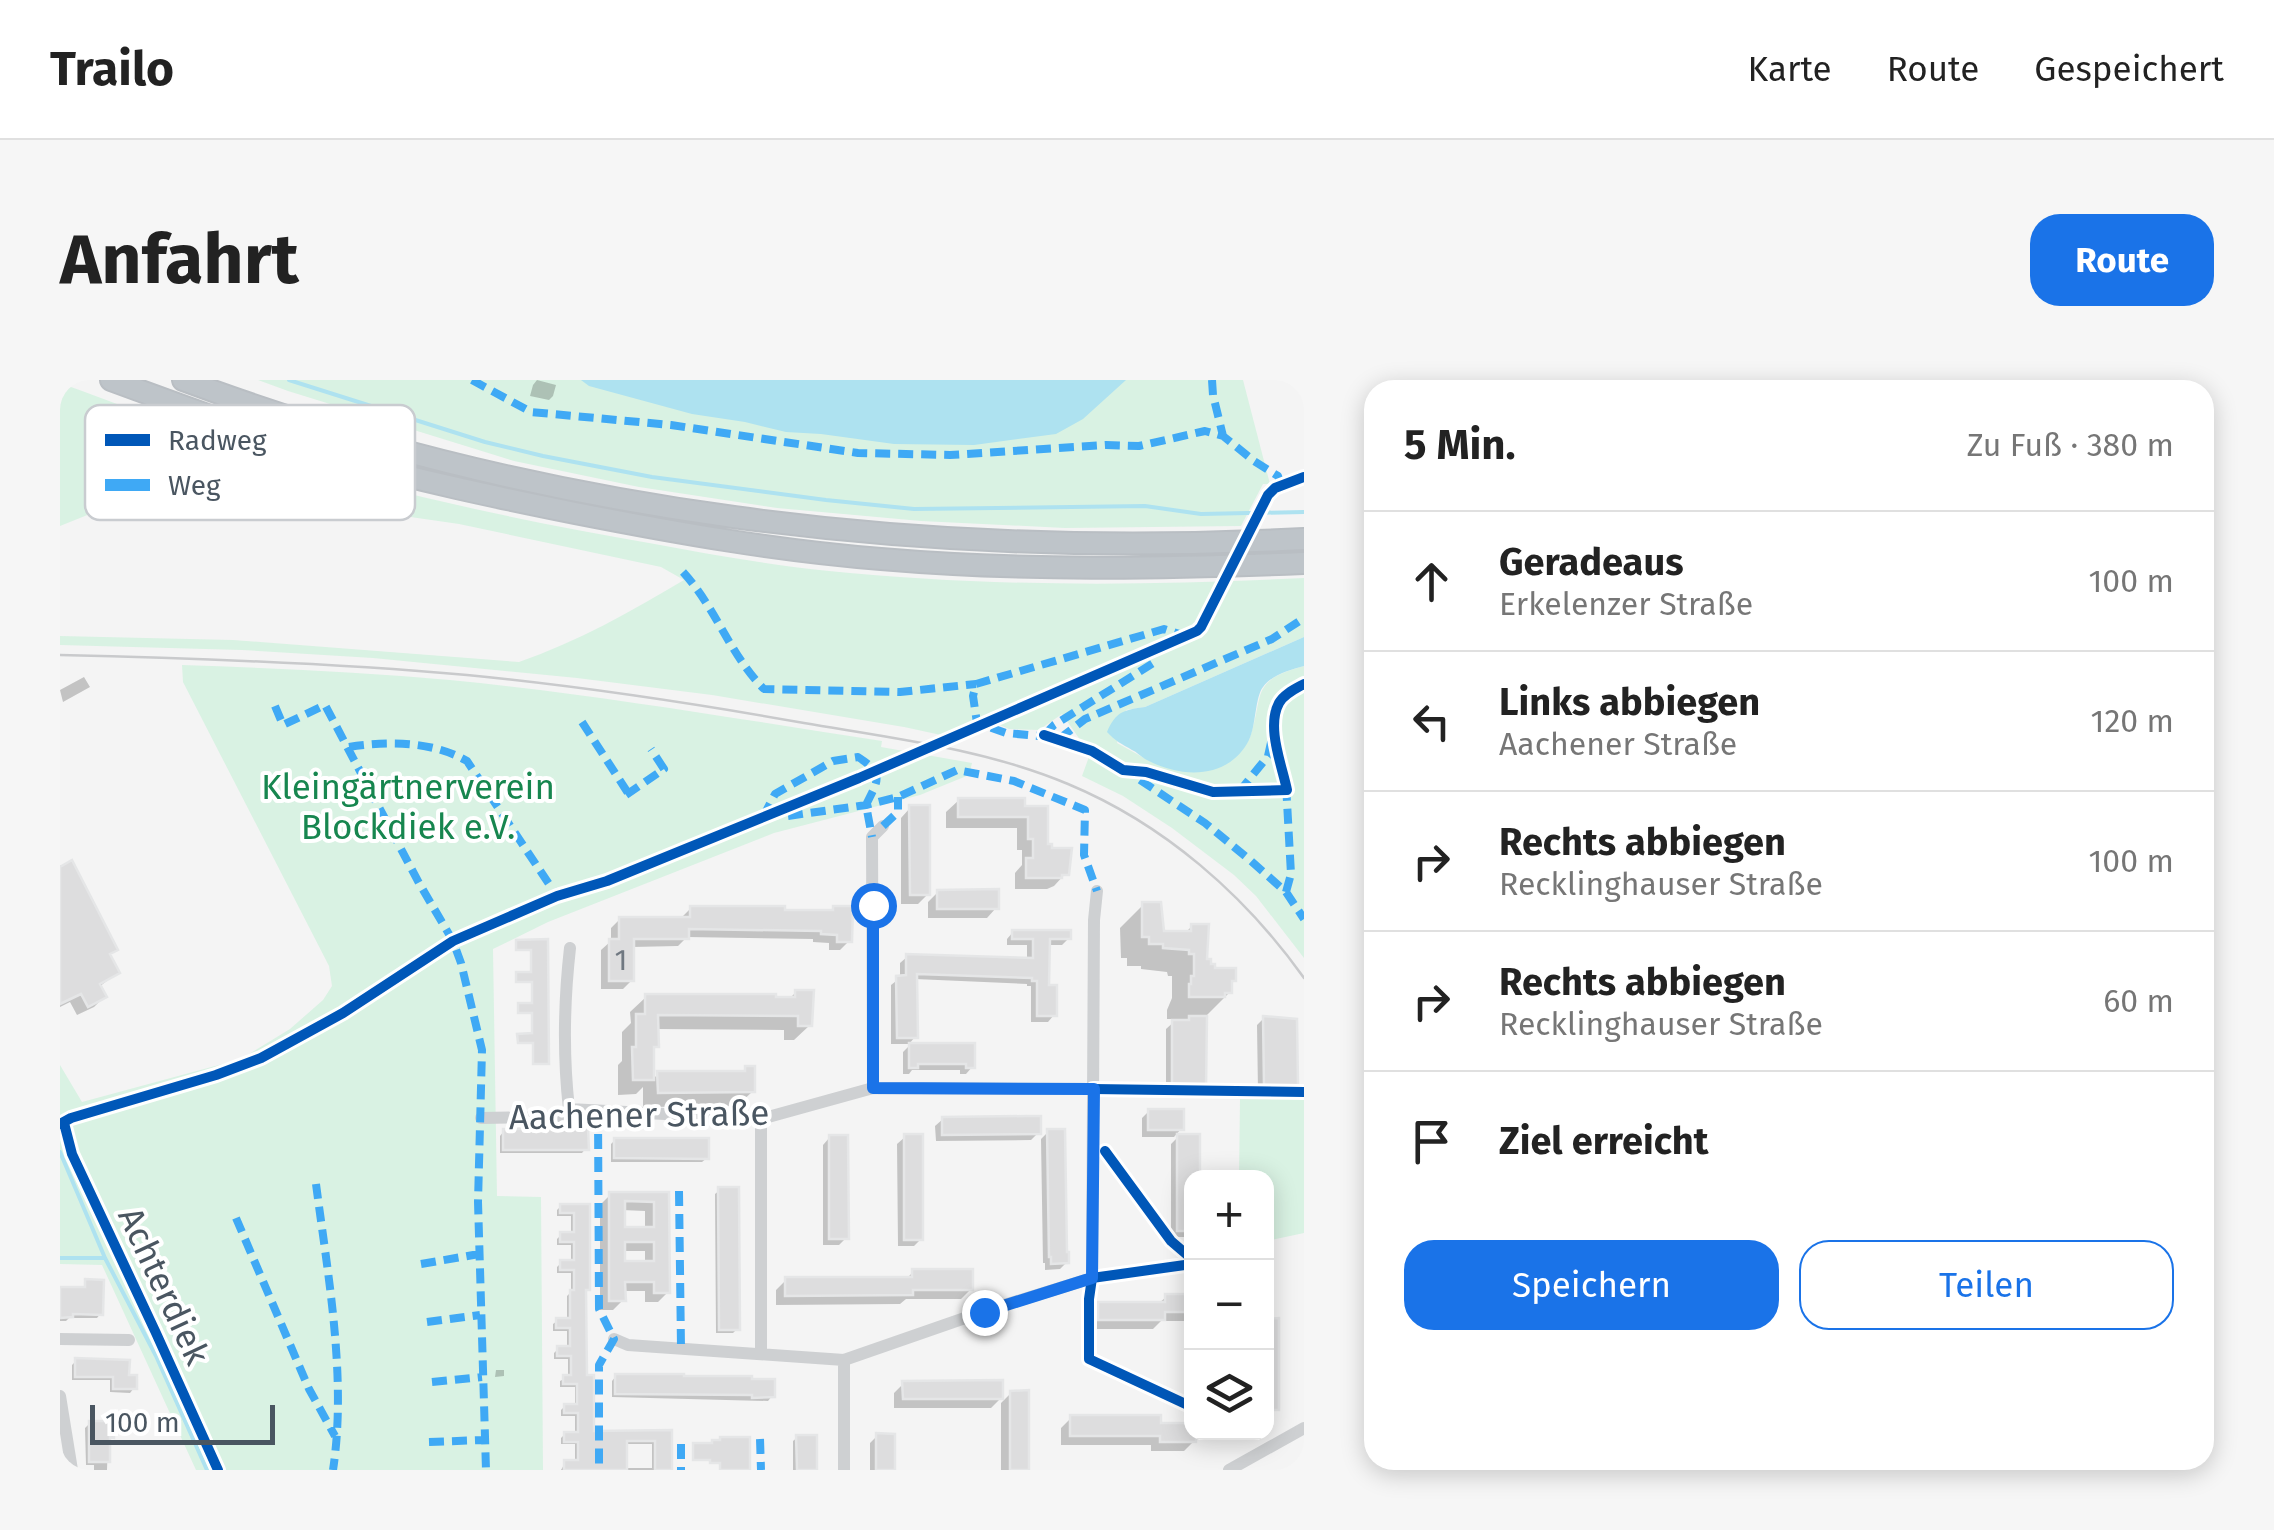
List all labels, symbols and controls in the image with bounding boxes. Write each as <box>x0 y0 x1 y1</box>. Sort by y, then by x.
text: Trailo <box>50 40 174 98</box>
text: Karte <box>1748 48 1832 90</box>
text: Route <box>1887 48 1979 90</box>
text: Gespeichert <box>2034 48 2224 90</box>
button: Route <box>2030 214 2214 306</box>
text: Anfahrt <box>60 218 299 302</box>
legend <box>85 405 415 520</box>
text: 5 Min. <box>1404 420 1516 470</box>
text: Radweg <box>168 424 267 457</box>
text: Zu Fuß · 380 m <box>1967 426 2174 464</box>
text: Weg <box>168 469 221 502</box>
text: Geradeaus <box>1499 539 1684 585</box>
icon: ahead <box>1404 554 1459 609</box>
text: 100 m <box>2089 562 2174 600</box>
text: Erkelenzer Straße <box>1499 585 1753 623</box>
text: Links abbiegen <box>1499 679 1760 725</box>
icon: left <box>1404 694 1459 749</box>
text: 120 m <box>2091 702 2174 740</box>
text: Aachener Straße <box>1499 725 1737 763</box>
park label: Kleingärtnerverein Blockdiek e.V. <box>261 766 555 848</box>
text: Rechts abbiegen <box>1499 819 1786 865</box>
icon: right <box>1404 834 1459 889</box>
text: 100 m <box>2089 842 2174 880</box>
text: Recklinghauser Straße <box>1499 865 1823 903</box>
route start <box>851 883 897 929</box>
house number: 1 <box>615 942 628 978</box>
text: Rechts abbiegen <box>1499 959 1786 1005</box>
icon: right <box>1404 974 1459 1029</box>
text: 60 m <box>2103 982 2174 1020</box>
text: Recklinghauser Straße <box>1499 1005 1823 1043</box>
street label: Aachener Straße <box>508 1092 770 1138</box>
icon: arrive <box>1404 1114 1459 1169</box>
text: Ziel erreicht <box>1499 1118 1708 1164</box>
map controls <box>1184 1170 1274 1440</box>
button: + <box>1184 1170 1274 1260</box>
street label: Achterdiek <box>109 1201 219 1371</box>
button: Speichern <box>1404 1240 1779 1330</box>
button: Teilen <box>1799 1240 2174 1330</box>
button: − <box>1184 1260 1274 1350</box>
route end <box>962 1290 1008 1336</box>
button: layers <box>1184 1350 1274 1440</box>
scale bar <box>90 1400 275 1444</box>
text: 100 m <box>105 1406 180 1439</box>

